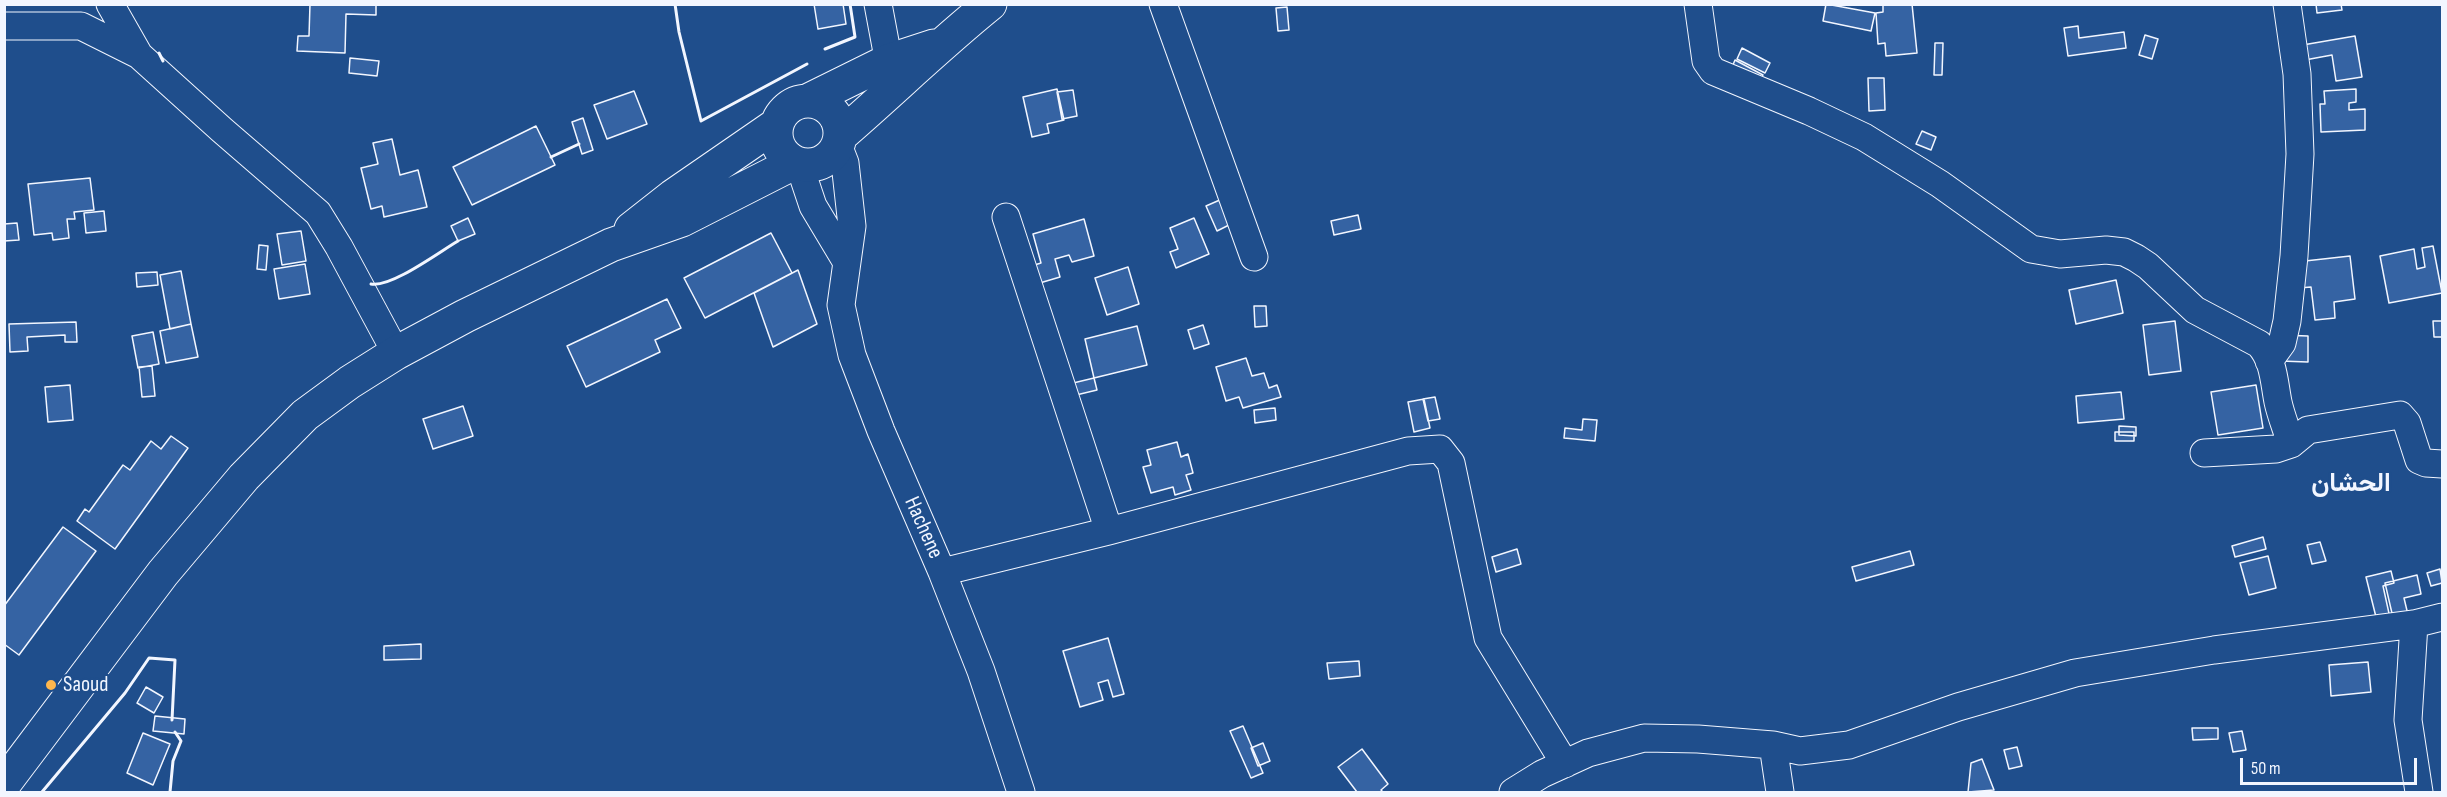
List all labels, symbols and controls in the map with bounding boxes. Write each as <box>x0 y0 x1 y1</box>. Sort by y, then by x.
district label: الحشان <box>2311 468 2391 500</box>
street label: Hachene <box>898 493 948 563</box>
place label: Saoud <box>63 672 108 698</box>
marker: Saoud <box>44 678 58 692</box>
scale bar <box>2243 746 2420 784</box>
text: 50 m <box>2251 758 2281 779</box>

